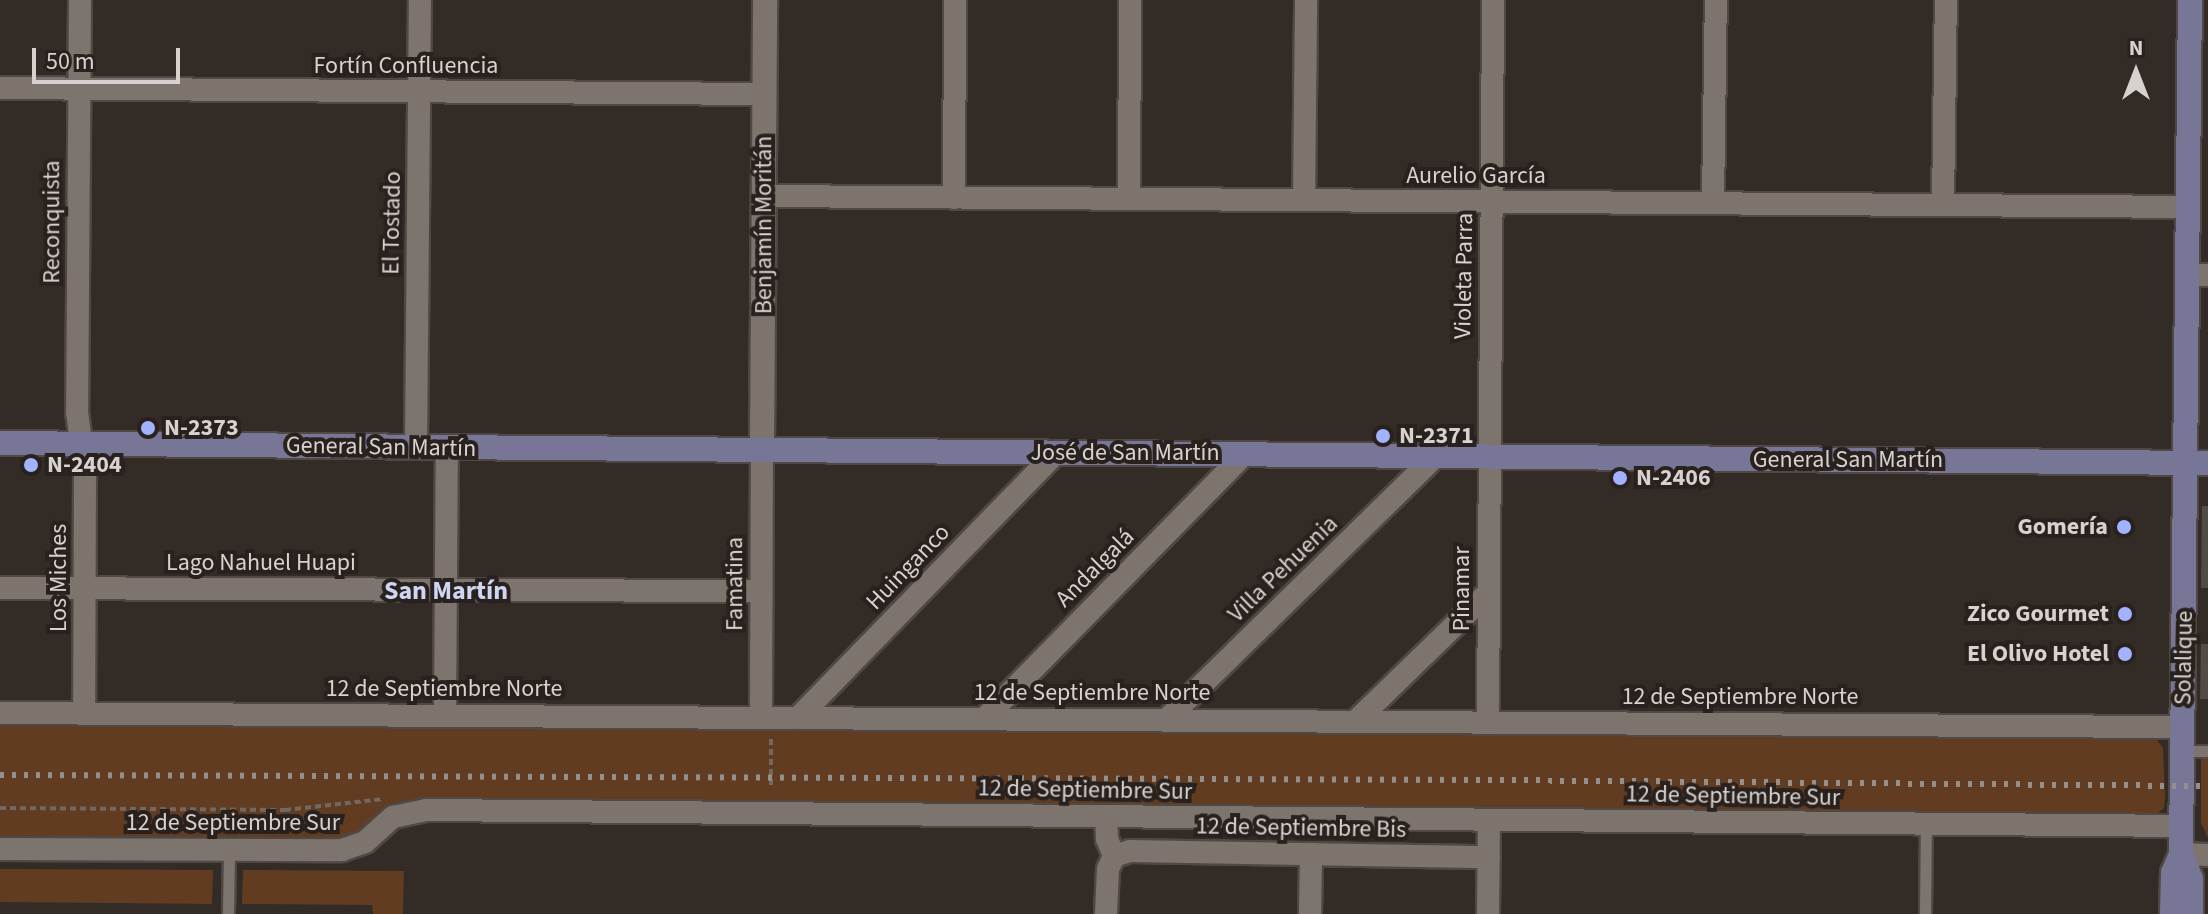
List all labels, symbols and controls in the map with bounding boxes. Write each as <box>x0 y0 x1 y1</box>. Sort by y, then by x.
scale bar <box>36 32 184 82</box>
north arrow <box>2096 32 2176 112</box>
text: N <box>2129 32 2143 64</box>
text: 50 m <box>46 44 95 79</box>
street label: Fortín Confluencia <box>314 52 498 80</box>
street label: Benjamín Moritán <box>750 136 778 314</box>
street label: Reconquista <box>38 160 66 284</box>
street label: Aurelio García <box>1406 162 1546 190</box>
street label: El Tostado <box>377 171 407 275</box>
street label: Violeta Parra <box>1448 213 1480 339</box>
place label: N-2373 <box>164 414 239 442</box>
marker: N-2373 <box>139 419 157 437</box>
place label: N-2371 <box>1399 422 1474 450</box>
marker: N-2371 <box>1374 427 1392 445</box>
street label: General San Martín <box>286 431 476 463</box>
street label: José de San Martín <box>1030 439 1220 467</box>
street label: General San Martín <box>1753 446 1943 474</box>
place label: N-2404 <box>47 451 122 479</box>
marker: N-2404 <box>22 456 40 474</box>
place label: N-2406 <box>1636 464 1711 492</box>
marker: N-2406 <box>1611 469 1629 487</box>
street label: Villa Pehuenia <box>1222 510 1344 628</box>
place label: Gomería <box>2018 513 2108 541</box>
street label: Huinganco <box>860 518 956 616</box>
marker: Gomería <box>2115 518 2133 536</box>
street label: Andalgalá <box>1050 523 1140 613</box>
street label: Los Miches <box>45 524 73 632</box>
street label: Famatina <box>721 537 749 631</box>
street label: Pinamar <box>1448 546 1476 632</box>
street label: Lago Nahuel Huapi <box>166 549 356 577</box>
district label: San Martín <box>384 575 508 607</box>
place label: Zico Gourmet <box>1967 600 2109 628</box>
marker: Zico Gourmet <box>2116 605 2134 623</box>
street label: Solalique <box>2169 611 2199 705</box>
place label: El Olivo Hotel <box>1967 640 2109 668</box>
marker: El Olivo Hotel <box>2116 645 2134 663</box>
street label: 12 de Septiembre Norte <box>326 675 562 703</box>
street label: 12 de Septiembre Norte <box>974 679 1210 707</box>
street label: 12 de Septiembre Norte <box>1622 683 1858 711</box>
street label: 12 de Septiembre Sur <box>978 774 1192 806</box>
street label: 12 de Septiembre Sur <box>1626 780 1840 812</box>
street label: 12 de Septiembre Sur <box>126 809 340 837</box>
street label: 12 de Septiembre Bis <box>1196 812 1406 844</box>

